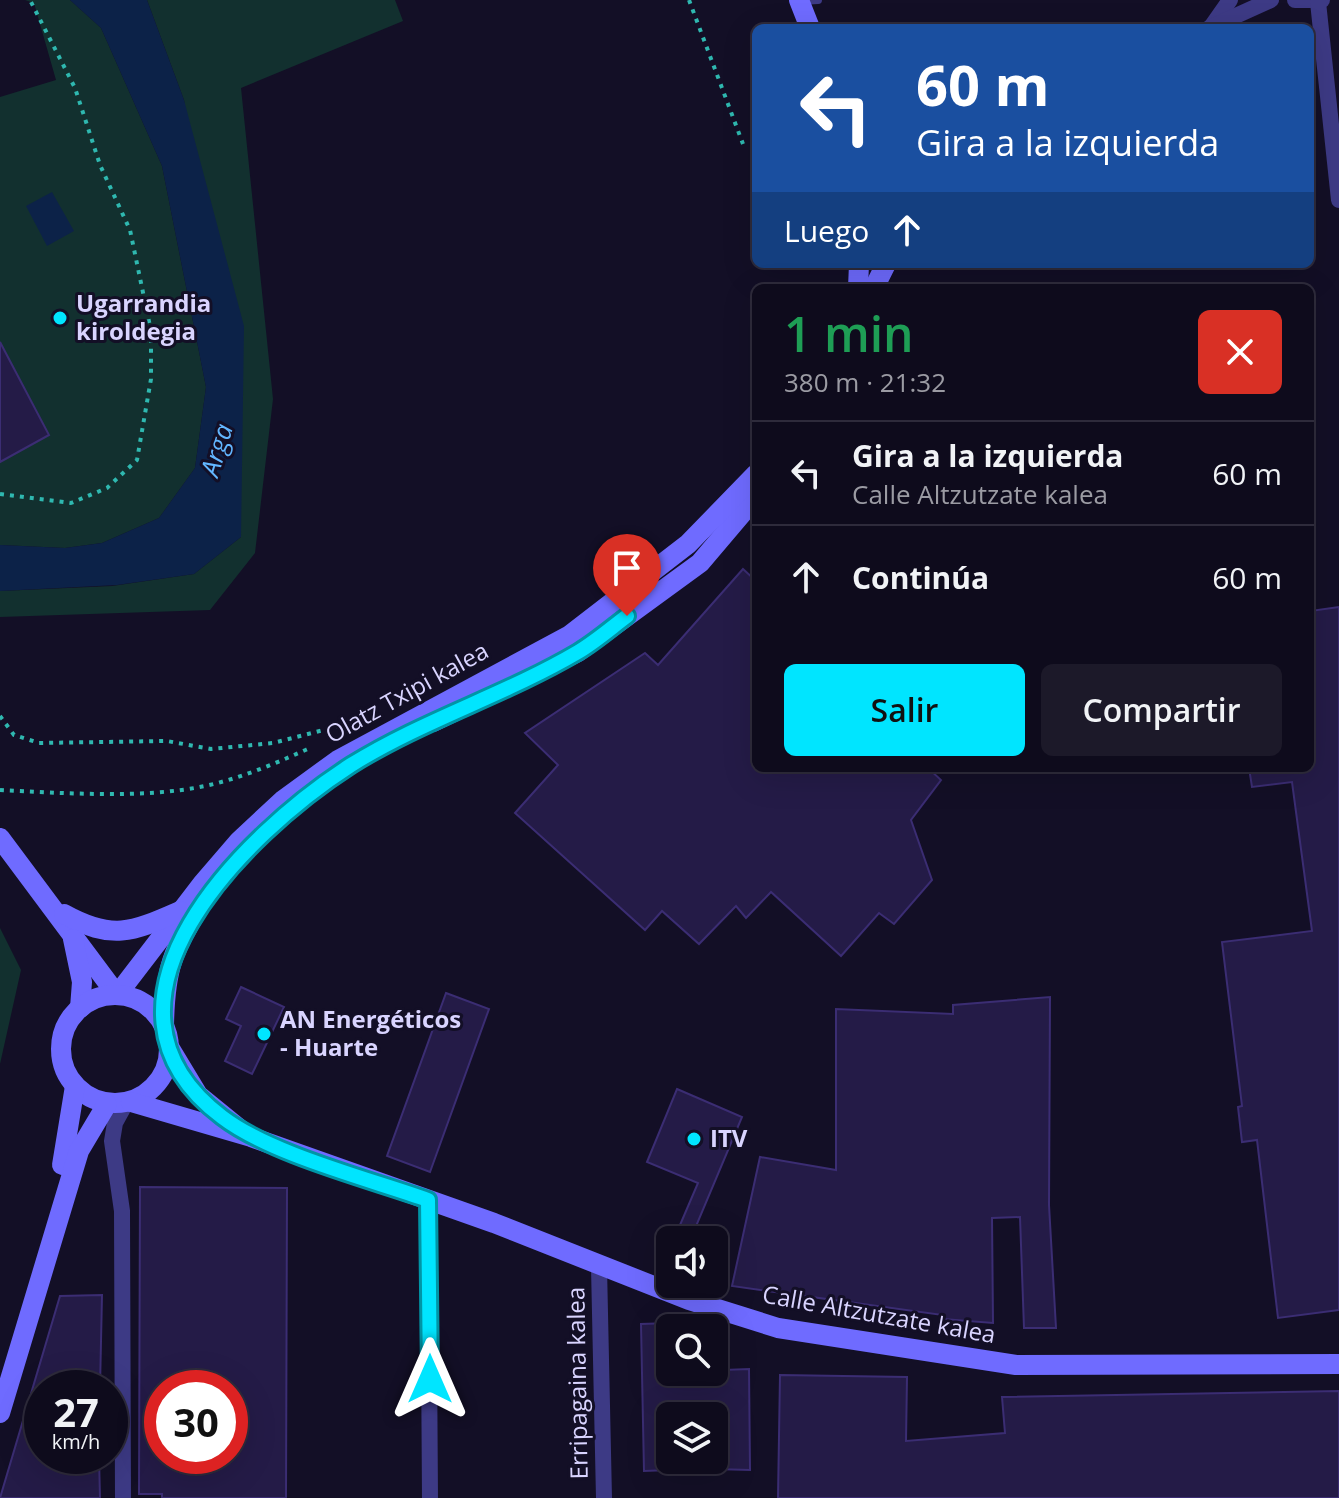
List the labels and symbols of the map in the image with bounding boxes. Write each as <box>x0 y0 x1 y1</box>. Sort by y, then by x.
place label: Ugarrandia kiroldegia <box>76 286 211 347</box>
marker: Ugarrandia kiroldegia <box>51 309 69 327</box>
water label: Arga <box>190 419 241 482</box>
pin <box>593 534 661 616</box>
street label: Olatz Txipi kalea <box>319 633 494 750</box>
place label: AN Energéticos - Huarte <box>280 1002 461 1063</box>
marker: AN Energéticos - Huarte <box>255 1025 273 1043</box>
place label: ITV <box>710 1121 748 1154</box>
marker: ITV <box>685 1130 703 1148</box>
street label: Calle Altzutzate kalea <box>760 1277 998 1350</box>
street label: Erripagaina kalea <box>558 1286 595 1480</box>
position arrow <box>388 1337 472 1421</box>
speed limit sign: 30 <box>144 1370 248 1474</box>

